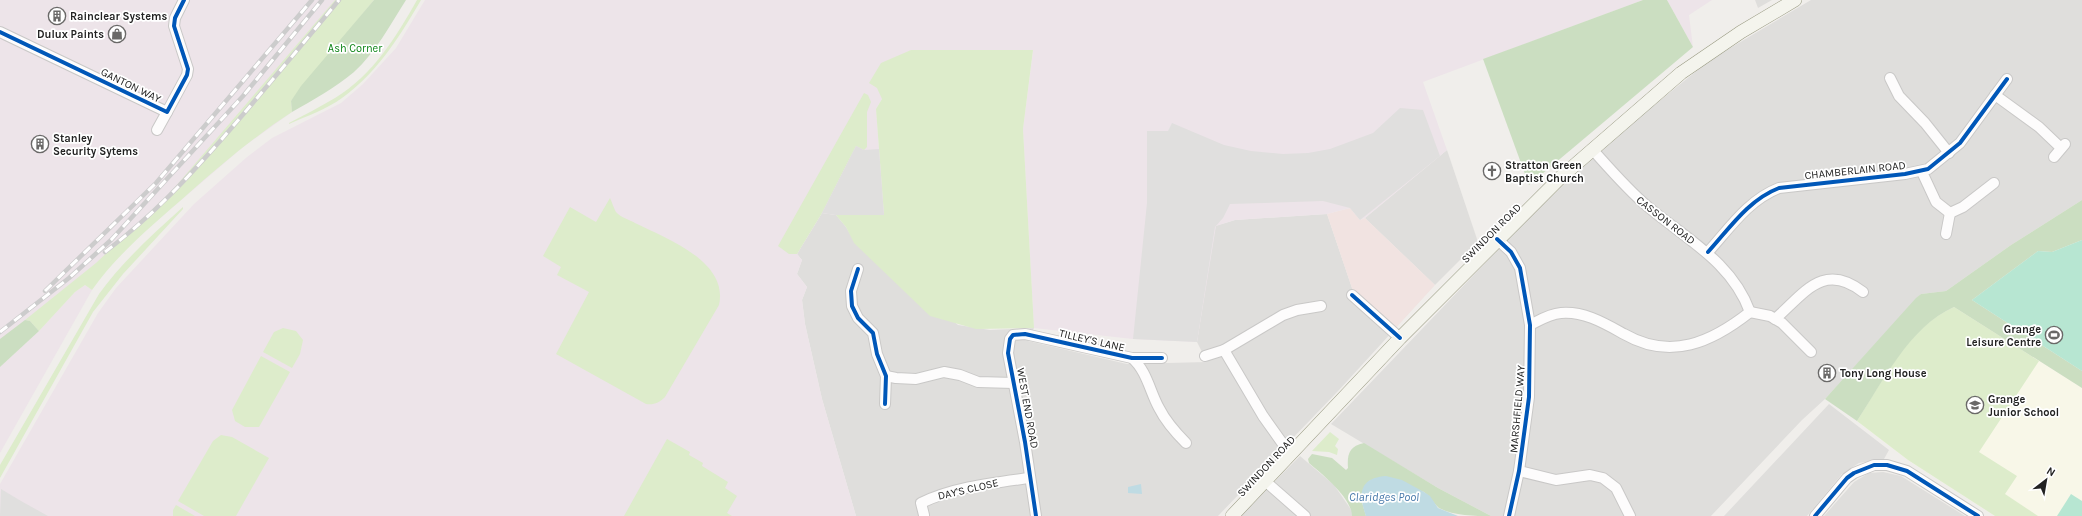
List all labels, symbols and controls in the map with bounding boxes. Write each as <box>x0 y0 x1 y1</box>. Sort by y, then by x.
building icon: Rainclear Systems <box>47 6 67 26</box>
place label: Rainclear Systems <box>70 10 167 23</box>
shop icon: Dulux Paints <box>107 24 127 44</box>
place label: Dulux Paints <box>37 28 104 41</box>
park label: Ash Corner <box>328 42 382 55</box>
street label: GANTON WAY <box>99 65 163 106</box>
place label: Stanley Security Sytems <box>53 132 138 158</box>
building icon: Stanley Security Sytems <box>30 134 50 154</box>
place label: Stratton Green Baptist Church <box>1505 159 1584 185</box>
street label: CHAMBERLAIN ROAD <box>1804 159 1906 182</box>
church icon: Stratton Green Baptist Church <box>1482 161 1502 181</box>
street label: CASSON ROAD <box>1634 193 1698 247</box>
street label: SWINDON ROAD <box>1459 201 1524 266</box>
place label: Grange Leisure Centre <box>1966 323 2041 349</box>
sports icon: Grange Leisure Centre <box>2044 325 2064 345</box>
street label: TILLEY'S LANE <box>1058 327 1126 354</box>
building icon: Tony Long House <box>1817 363 1837 383</box>
street label: MARSHFIELD WAY <box>1507 365 1528 453</box>
street label: WEST END ROAD <box>1014 367 1041 449</box>
place label: Tony Long House <box>1840 367 1927 380</box>
place label: Grange Junior School <box>1988 393 2059 419</box>
school or university icon: Grange Junior School <box>1965 395 1985 415</box>
street label: SWINDON ROAD <box>1235 433 1298 500</box>
north arrow <box>2026 460 2066 500</box>
text: N <box>2044 464 2058 479</box>
street label: DAY'S CLOSE <box>936 476 1000 503</box>
water label: Claridges Pool <box>1349 490 1419 504</box>

